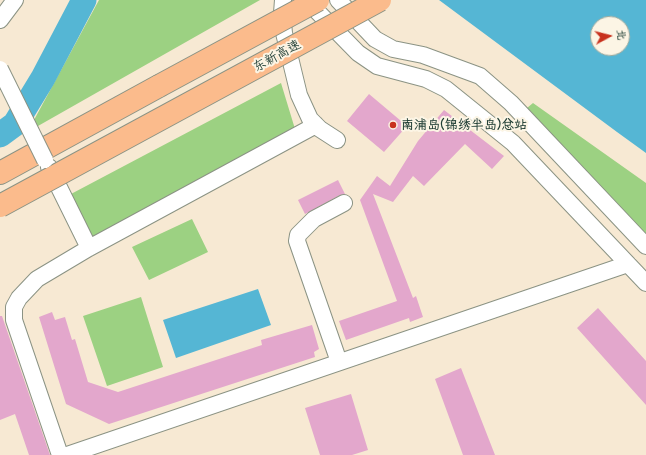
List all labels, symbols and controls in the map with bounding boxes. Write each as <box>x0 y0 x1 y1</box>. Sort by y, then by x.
north arrow <box>590 16 630 56</box>
text: 北 <box>614 28 629 41</box>
street label: 东新高速 <box>250 37 304 75</box>
place label: 南浦岛(锦绣半岛)总站 <box>401 117 527 133</box>
marker: 南浦岛(锦绣半岛)总站 <box>388 120 398 130</box>

